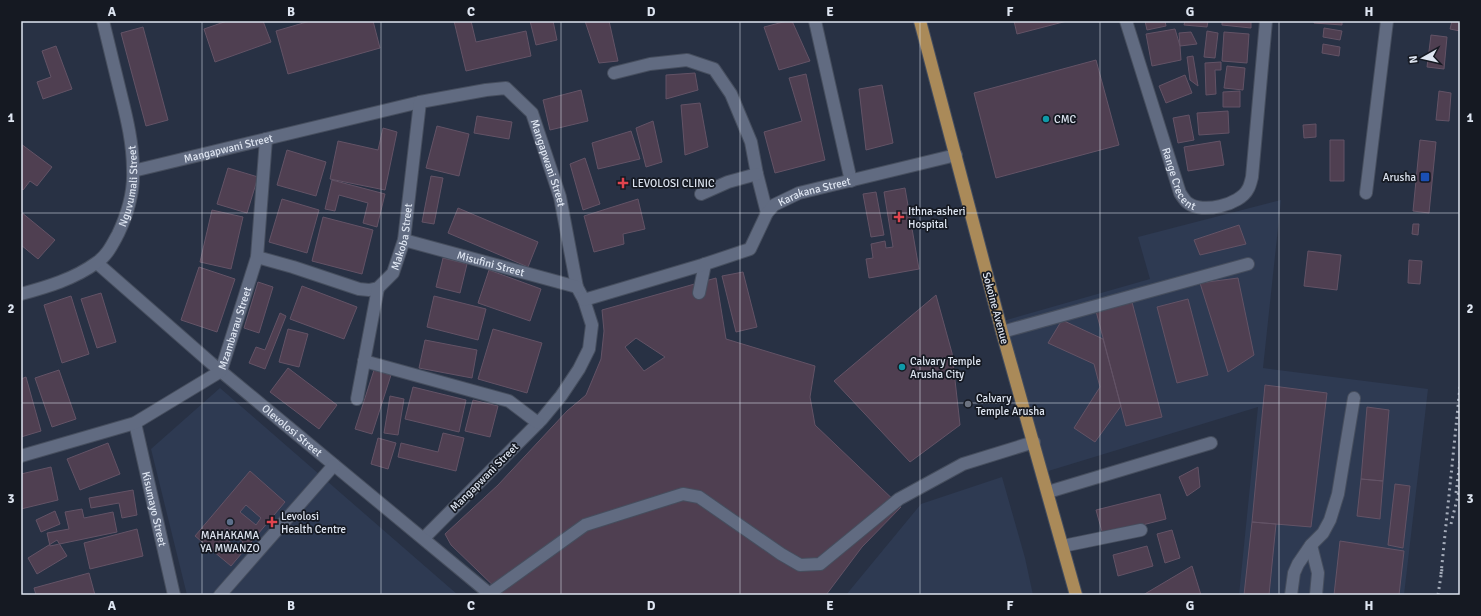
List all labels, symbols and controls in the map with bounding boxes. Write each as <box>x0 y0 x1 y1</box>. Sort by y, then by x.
text: A <box>108 4 117 20</box>
text: B <box>287 4 295 20</box>
text: C <box>467 4 475 20</box>
text: D <box>647 4 656 20</box>
text: E <box>826 4 834 20</box>
text: F <box>1007 4 1014 20</box>
text: G <box>1186 4 1194 20</box>
text: H <box>1365 4 1373 20</box>
north arrow <box>1403 38 1443 78</box>
text: N <box>1407 55 1421 64</box>
text: 1 <box>7 110 15 126</box>
text: 1 <box>1466 110 1474 126</box>
place label: CMC <box>1054 113 1077 126</box>
marker: CMC <box>1041 114 1051 124</box>
street label: Mangapwani Street <box>528 118 568 208</box>
street label: Mangapwani Street <box>183 132 274 166</box>
street label: Nguvumali Street <box>116 145 140 229</box>
street label: Range Crecent <box>1159 146 1197 213</box>
place label: Arusha <box>1383 171 1416 184</box>
marker: Arusha <box>1419 171 1431 183</box>
street label: Karakana Street <box>776 175 852 209</box>
marker: LEVOLOSI CLINIC <box>617 177 629 189</box>
place label: LEVOLOSI CLINIC <box>632 177 715 190</box>
street label: Makoba Street <box>388 203 415 272</box>
place label: Ithna-asheri Hospital <box>908 205 966 231</box>
marker: Ithna-asheri Hospital <box>893 211 905 223</box>
street label: Misufini Street <box>456 249 526 279</box>
street label: Sokoine Avenue <box>980 271 1011 346</box>
street label: Mzambarau Street <box>216 285 254 372</box>
text: 2 <box>7 301 15 317</box>
text: 2 <box>1466 301 1474 317</box>
place label: Calvary Temple Arusha City <box>910 355 981 381</box>
marker: Calvary Temple Arusha City <box>897 362 907 372</box>
place label: Calvary Temple Arusha <box>976 392 1045 418</box>
marker: Calvary Temple Arusha <box>963 399 973 409</box>
street label: Olevolosi Street <box>259 402 325 459</box>
street label: Mangapwani Street <box>448 440 521 514</box>
street label: Kisumayo Street <box>139 470 169 548</box>
text: 3 <box>7 491 15 507</box>
text: 3 <box>1466 491 1474 507</box>
place label: Levolosi Health Centre <box>281 510 346 536</box>
marker: Levolosi Health Centre <box>266 516 278 528</box>
marker: MAHAKAMA YA MWANZO <box>225 517 235 527</box>
place label: MAHAKAMA YA MWANZO <box>200 529 260 555</box>
text: A <box>108 598 117 614</box>
text: B <box>287 598 295 614</box>
text: C <box>467 598 475 614</box>
text: D <box>647 598 656 614</box>
text: E <box>826 598 834 614</box>
text: F <box>1007 598 1014 614</box>
text: G <box>1186 598 1194 614</box>
text: H <box>1365 598 1373 614</box>

